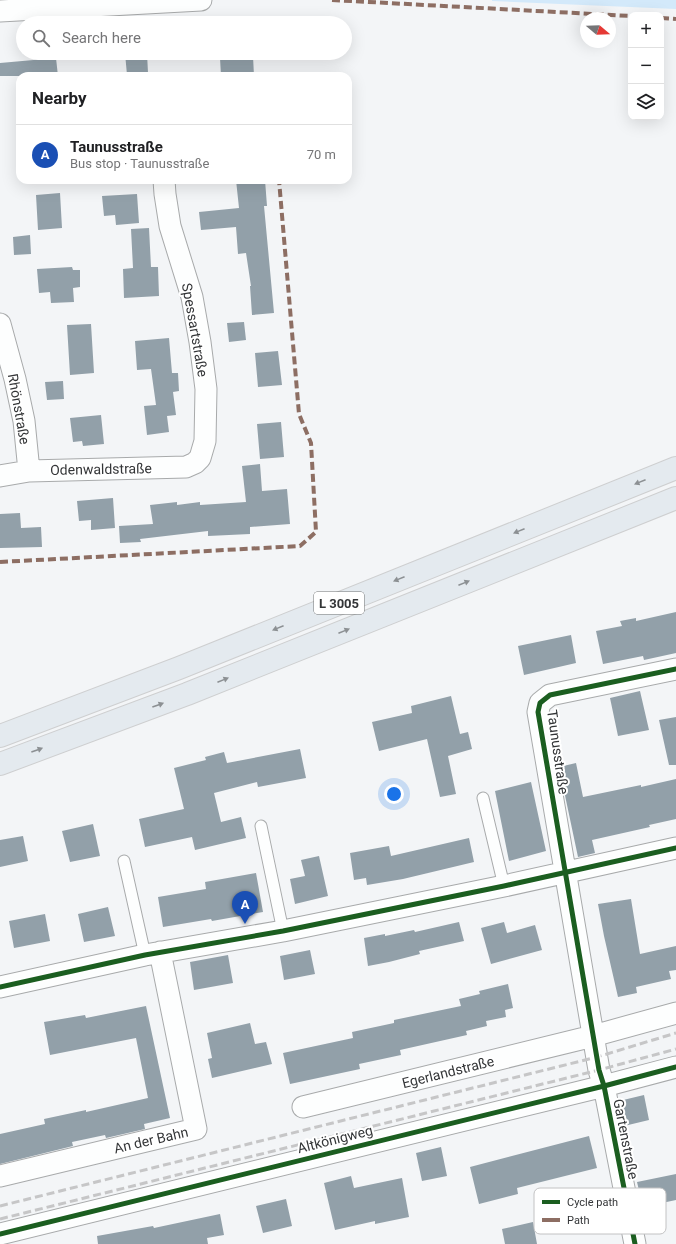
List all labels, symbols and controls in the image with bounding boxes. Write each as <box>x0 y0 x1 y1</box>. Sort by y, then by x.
north arrow <box>580 12 616 48</box>
map controls <box>628 12 664 120</box>
button: + <box>628 12 664 48</box>
search box <box>16 16 352 60</box>
icon: search <box>30 27 52 49</box>
text: Search here <box>62 29 141 47</box>
button: − <box>628 48 664 84</box>
button: layers <box>628 84 664 120</box>
text: Nearby <box>32 88 87 108</box>
text: Taunusstraße <box>70 138 163 156</box>
text: A <box>41 147 49 162</box>
text: 70 m <box>307 147 336 162</box>
text: Bus stop · Taunusstraße <box>70 156 209 171</box>
street label: Spessartstraße <box>179 282 211 378</box>
street label: Rhönstraße <box>5 372 33 446</box>
street label: Odenwaldstraße <box>50 460 152 478</box>
one-way arrow <box>633 480 645 486</box>
one-way arrow <box>513 528 525 534</box>
one-way arrow <box>392 577 404 583</box>
one-way arrow <box>459 579 471 585</box>
road number: L 3005 <box>314 592 364 614</box>
one-way arrow <box>271 625 283 631</box>
one-way arrow <box>338 628 350 634</box>
one-way arrow <box>217 676 229 682</box>
one-way arrow <box>153 701 165 707</box>
street label: Taunusstraße <box>544 709 572 795</box>
one-way arrow <box>31 746 43 752</box>
your location <box>384 784 404 804</box>
pin: A <box>232 891 258 924</box>
street label: Egerlandstraße <box>400 1053 496 1091</box>
street label: Gartenstraße <box>610 1097 642 1181</box>
street label: Altkönigweg <box>296 1122 374 1156</box>
street label: An der Bahn <box>112 1124 190 1156</box>
legend <box>534 1188 666 1234</box>
text: Cycle path <box>567 1196 618 1209</box>
text: Path <box>567 1214 590 1227</box>

